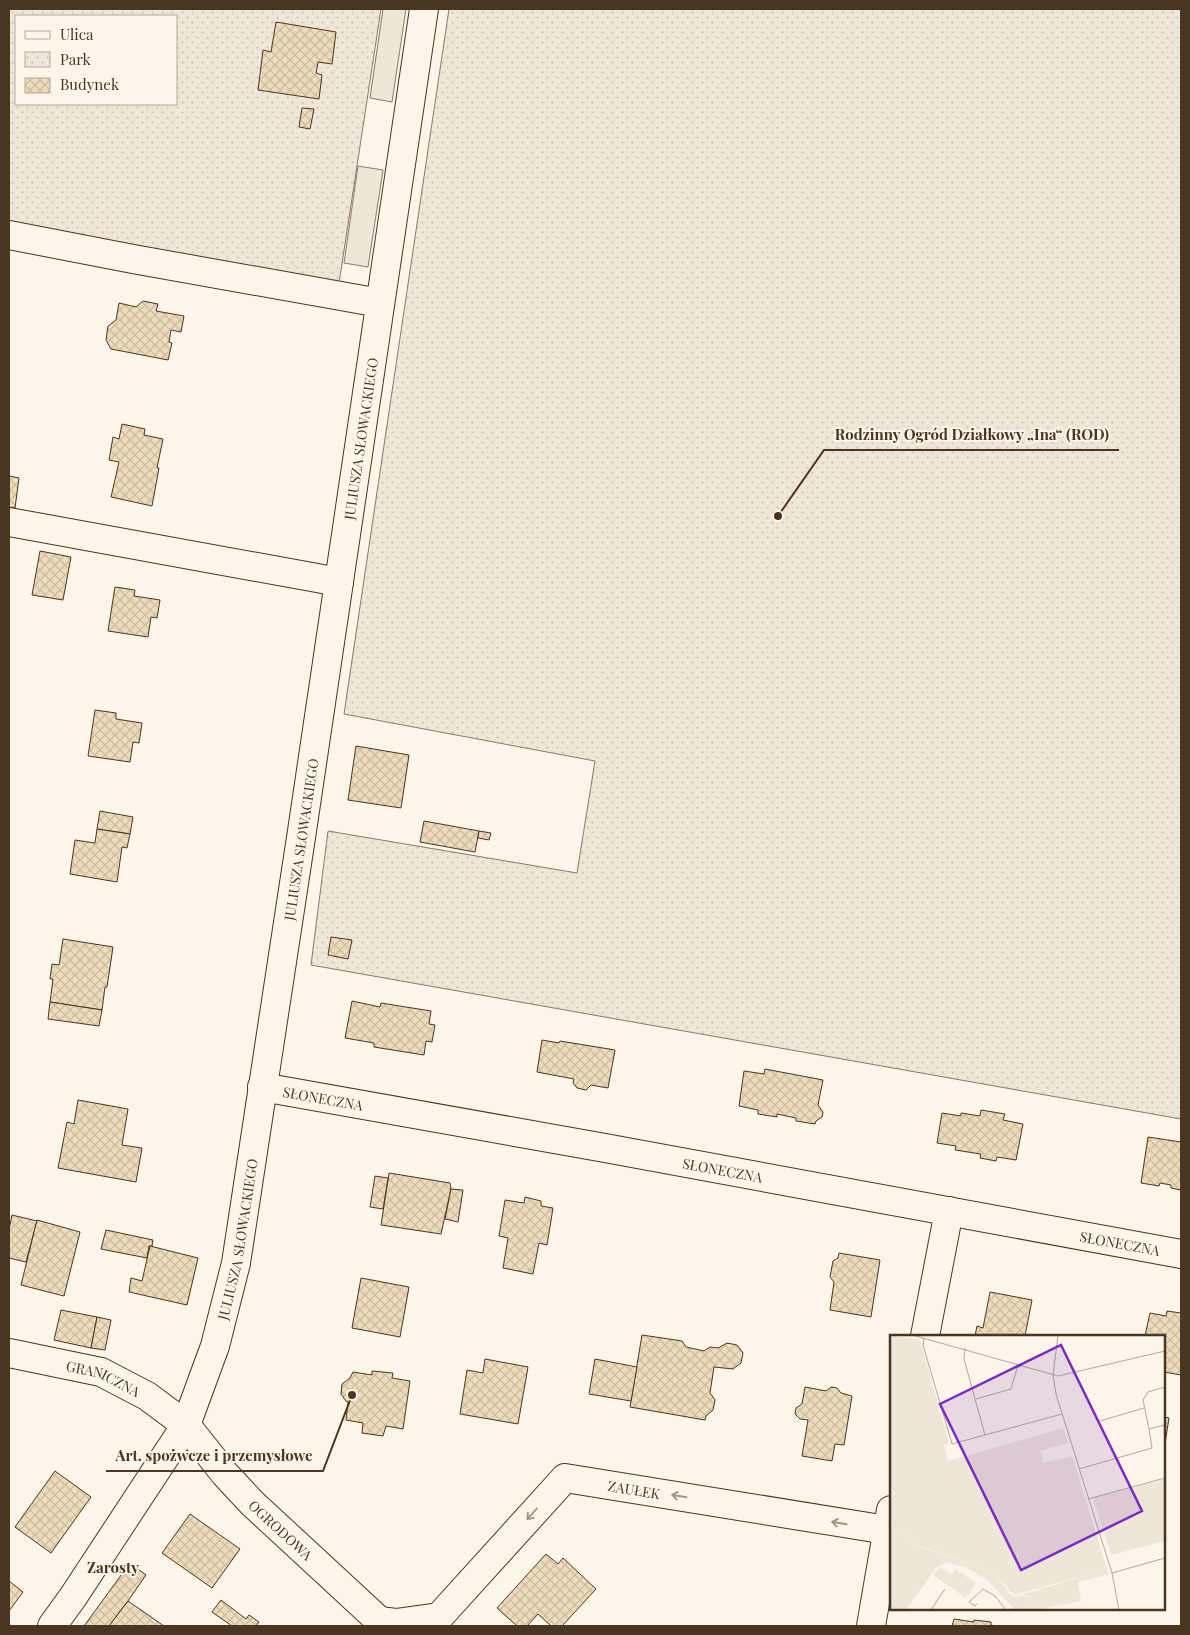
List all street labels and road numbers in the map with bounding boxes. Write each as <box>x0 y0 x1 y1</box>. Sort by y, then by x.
street label: JULIUSZA SŁOWACKIEGO <box>339 356 382 522</box>
street label: JULIUSZA SŁOWACKIEGO <box>279 757 322 923</box>
street label: SŁONECZNA <box>281 1081 365 1114</box>
street label: SŁONECZNA <box>681 1153 764 1186</box>
street label: JULIUSZA SŁOWACKIEGO <box>212 1157 261 1323</box>
street label: SŁONECZNA <box>1078 1226 1162 1259</box>
street label: GRANICZNA <box>65 1356 144 1401</box>
street label: ZAUŁEK <box>606 1476 662 1503</box>
street label: OGRODOWA <box>245 1495 317 1564</box>

